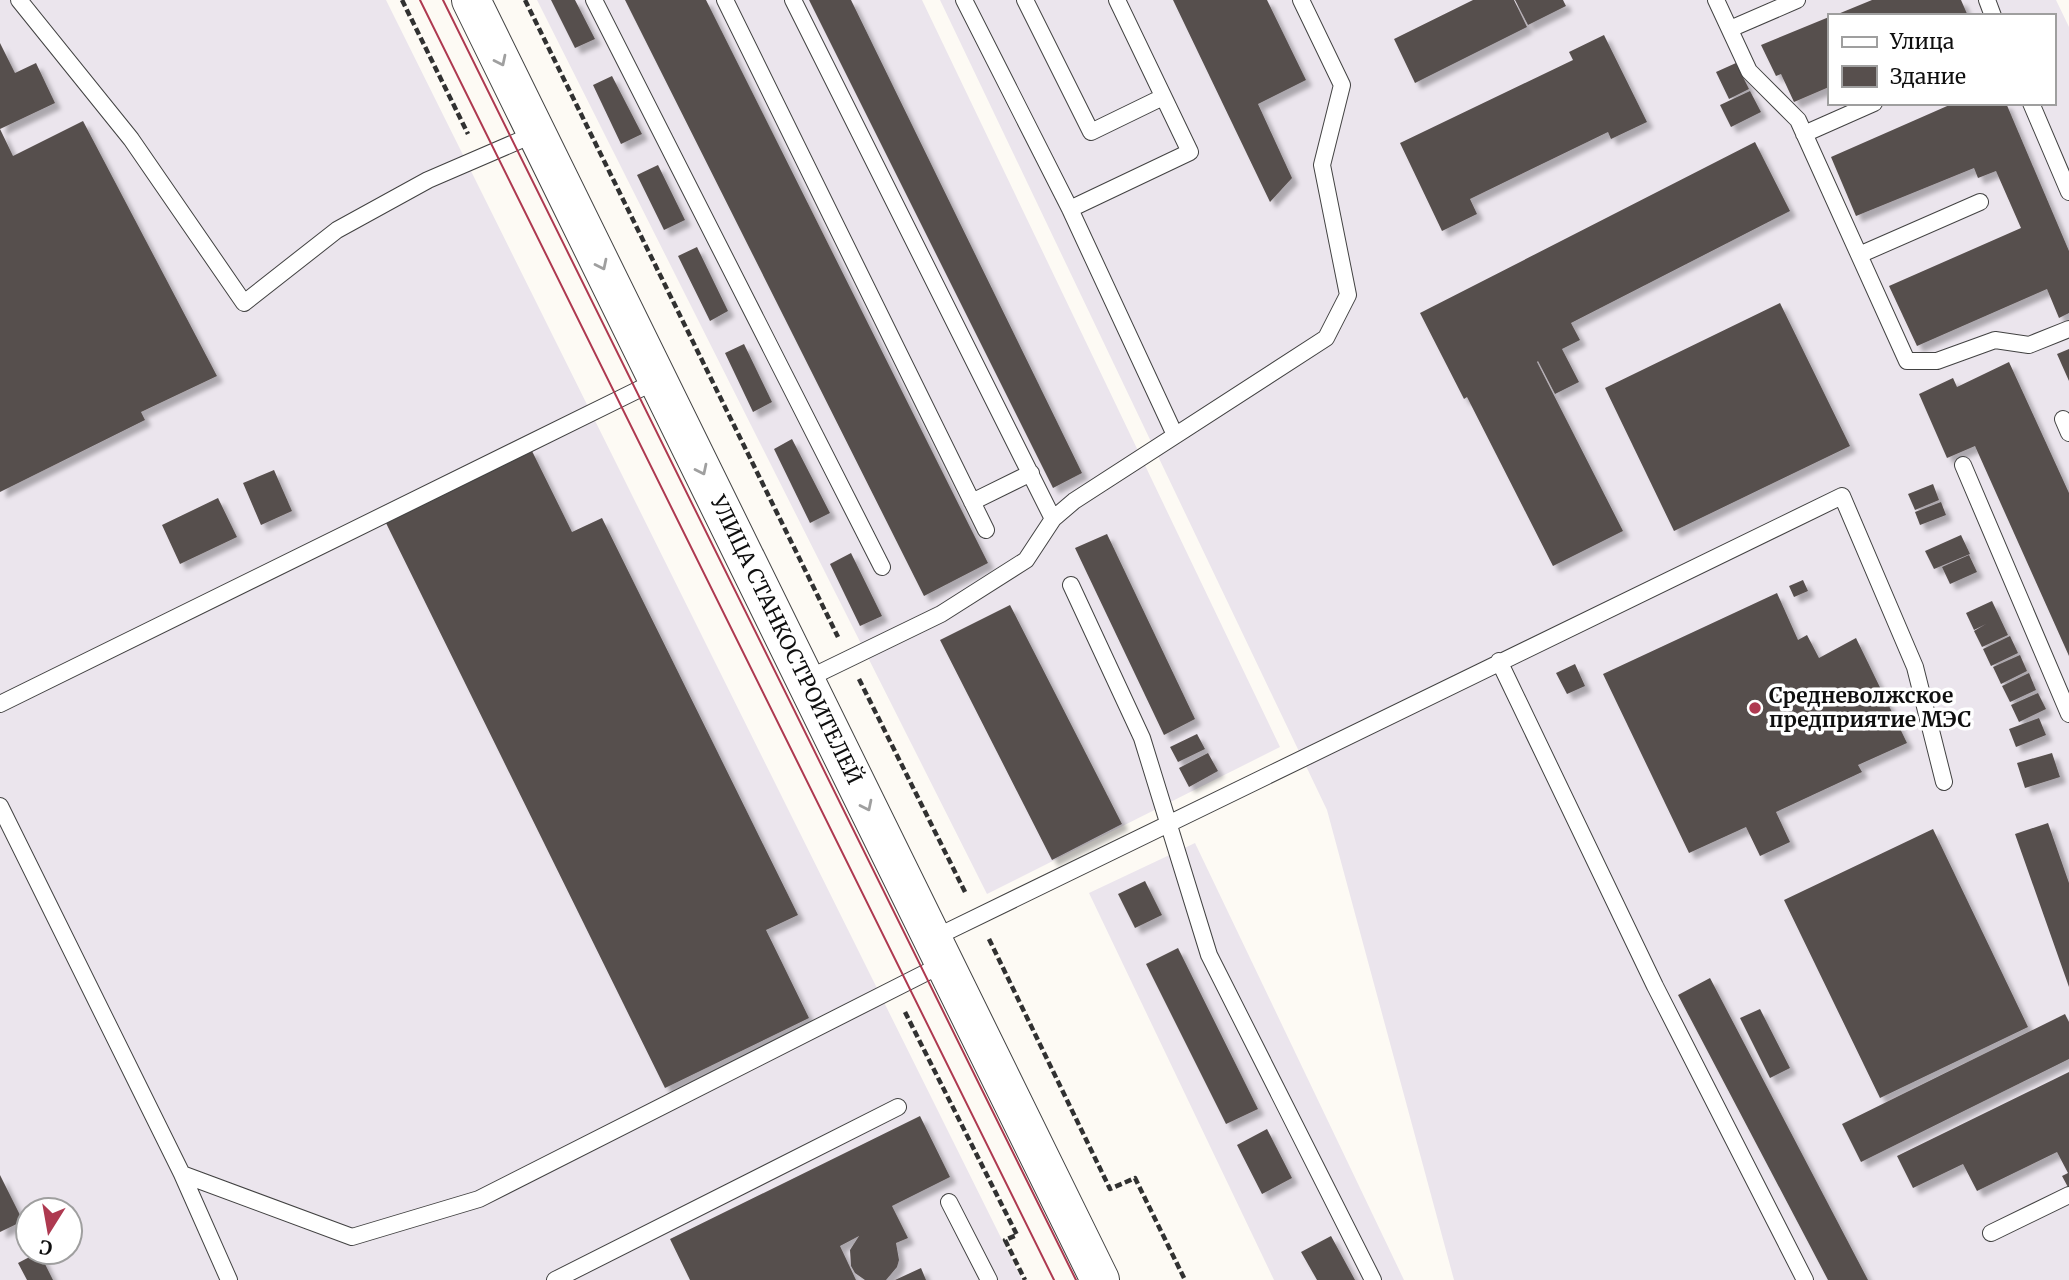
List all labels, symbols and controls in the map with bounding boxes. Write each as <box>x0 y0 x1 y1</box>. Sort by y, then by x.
legend <box>1828 14 2055 105</box>
text: Улица <box>1889 28 1954 55</box>
one-way arrow <box>493 54 507 66</box>
text: Здание <box>1890 63 1966 90</box>
one-way arrow <box>593 258 607 271</box>
one-way arrow <box>693 463 707 475</box>
street label: УЛИЦА СТАНКОСТРОИТЕЛЕЙ <box>704 490 868 789</box>
place label: Средневолжское предприятие МЭС <box>1769 682 1971 733</box>
marker: Средневолжское предприятие МЭС <box>1747 700 1763 716</box>
one-way arrow <box>859 799 873 811</box>
north arrow <box>14 1196 84 1266</box>
text: С <box>37 1235 54 1261</box>

